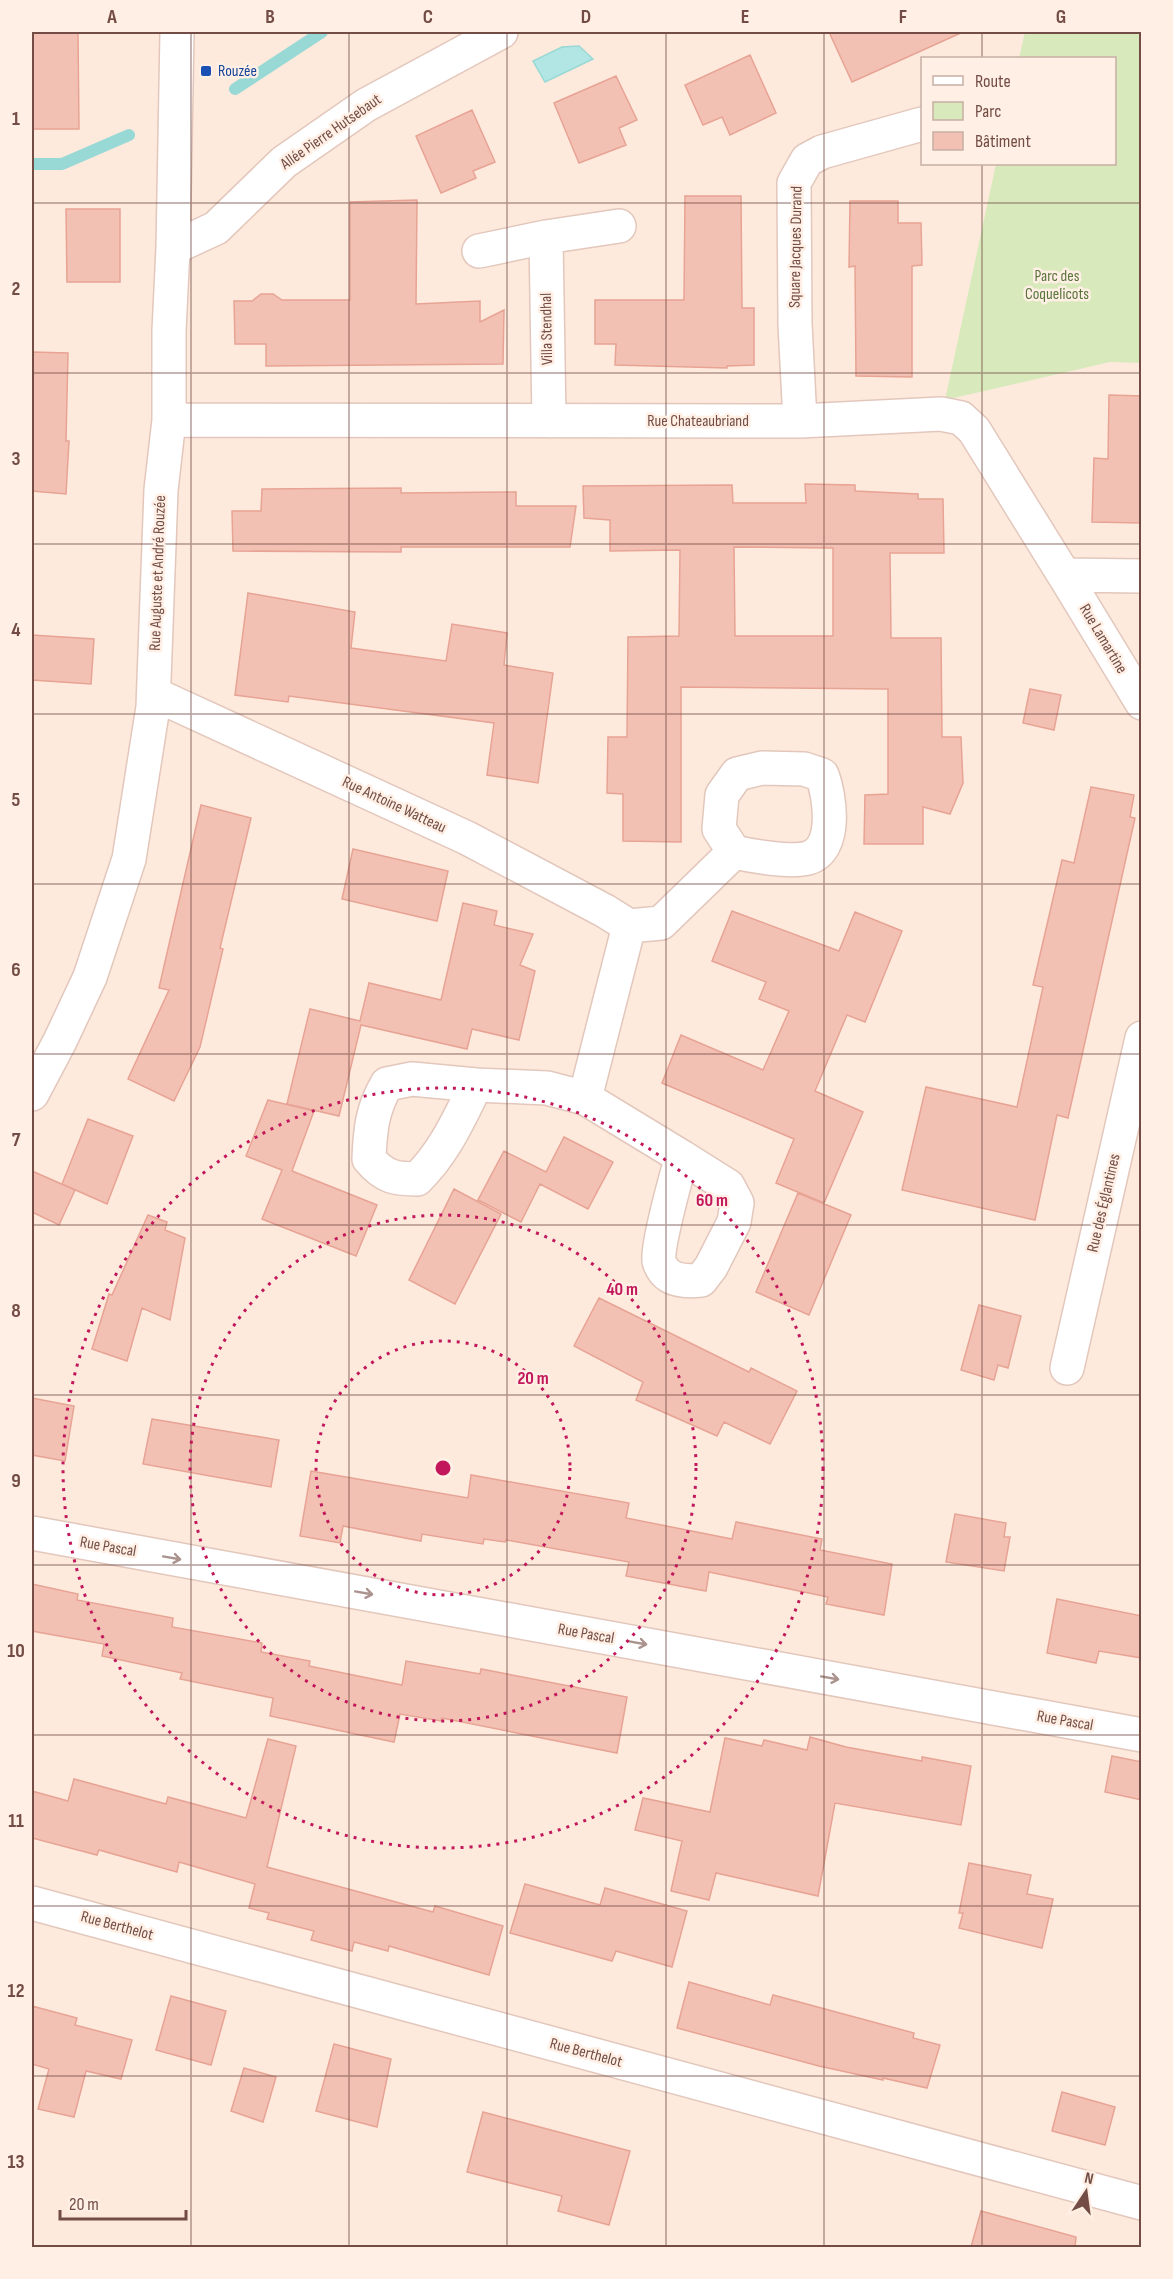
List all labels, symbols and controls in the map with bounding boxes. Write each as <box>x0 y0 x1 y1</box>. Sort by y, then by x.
text: A <box>106 5 117 29</box>
text: B <box>265 5 275 29</box>
text: C <box>423 5 433 29</box>
text: D <box>581 5 591 29</box>
text: E <box>741 5 749 29</box>
text: F <box>899 5 907 29</box>
text: G <box>1056 5 1066 29</box>
legend <box>921 57 1116 165</box>
place label: Rouzée <box>218 62 257 81</box>
marker: Rouzée <box>199 64 213 78</box>
text: Route <box>975 71 1011 92</box>
street label: Allée Pierre Hutsebaut <box>276 90 385 174</box>
text: Parc <box>975 101 1001 122</box>
text: 1 <box>12 107 20 131</box>
text: Bâtiment <box>975 131 1031 152</box>
street label: Square Jacques Durand <box>785 186 807 308</box>
park label: Parc des Coquelicots <box>1025 267 1089 304</box>
text: 2 <box>12 277 20 301</box>
street label: Villa Stendhal <box>537 293 557 365</box>
street label: Rue Chateaubriand <box>647 412 749 431</box>
text: 3 <box>12 447 21 471</box>
street label: Rue Auguste et André Rouzée <box>146 495 170 651</box>
street label: Rue Lamartine <box>1075 601 1131 677</box>
text: 4 <box>11 618 21 642</box>
street label: Rue Antoine Watteau <box>339 773 449 837</box>
text: 5 <box>12 788 21 812</box>
text: 6 <box>11 958 21 982</box>
text: 7 <box>12 1128 21 1152</box>
street label: Rue des Églantines <box>1083 1152 1125 1254</box>
text: 60 m <box>696 1190 728 1211</box>
text: 40 m <box>606 1279 638 1300</box>
text: 8 <box>11 1299 21 1323</box>
text: 20 m <box>517 1368 549 1389</box>
centre of rings <box>433 1458 453 1478</box>
text: 9 <box>11 1469 21 1493</box>
street label: Rue Pascal <box>78 1533 138 1561</box>
one-way arrow <box>161 1553 181 1564</box>
one-way arrow <box>353 1588 373 1599</box>
street label: Rue Pascal <box>556 1620 616 1648</box>
one-way arrow <box>628 1638 647 1649</box>
text: 10 <box>7 1639 25 1663</box>
one-way arrow <box>820 1673 839 1684</box>
street label: Rue Pascal <box>1035 1707 1095 1735</box>
text: 11 <box>8 1809 24 1833</box>
street label: Rue Berthelot <box>79 1907 155 1945</box>
text: 12 <box>8 1979 24 2003</box>
street label: Rue Berthelot <box>548 2034 624 2072</box>
text: 13 <box>8 2150 24 2174</box>
north arrow <box>1056 2162 1116 2222</box>
text: N <box>1083 2169 1095 2189</box>
scale bar <box>60 2183 186 2221</box>
text: 20 m <box>69 2194 99 2215</box>

